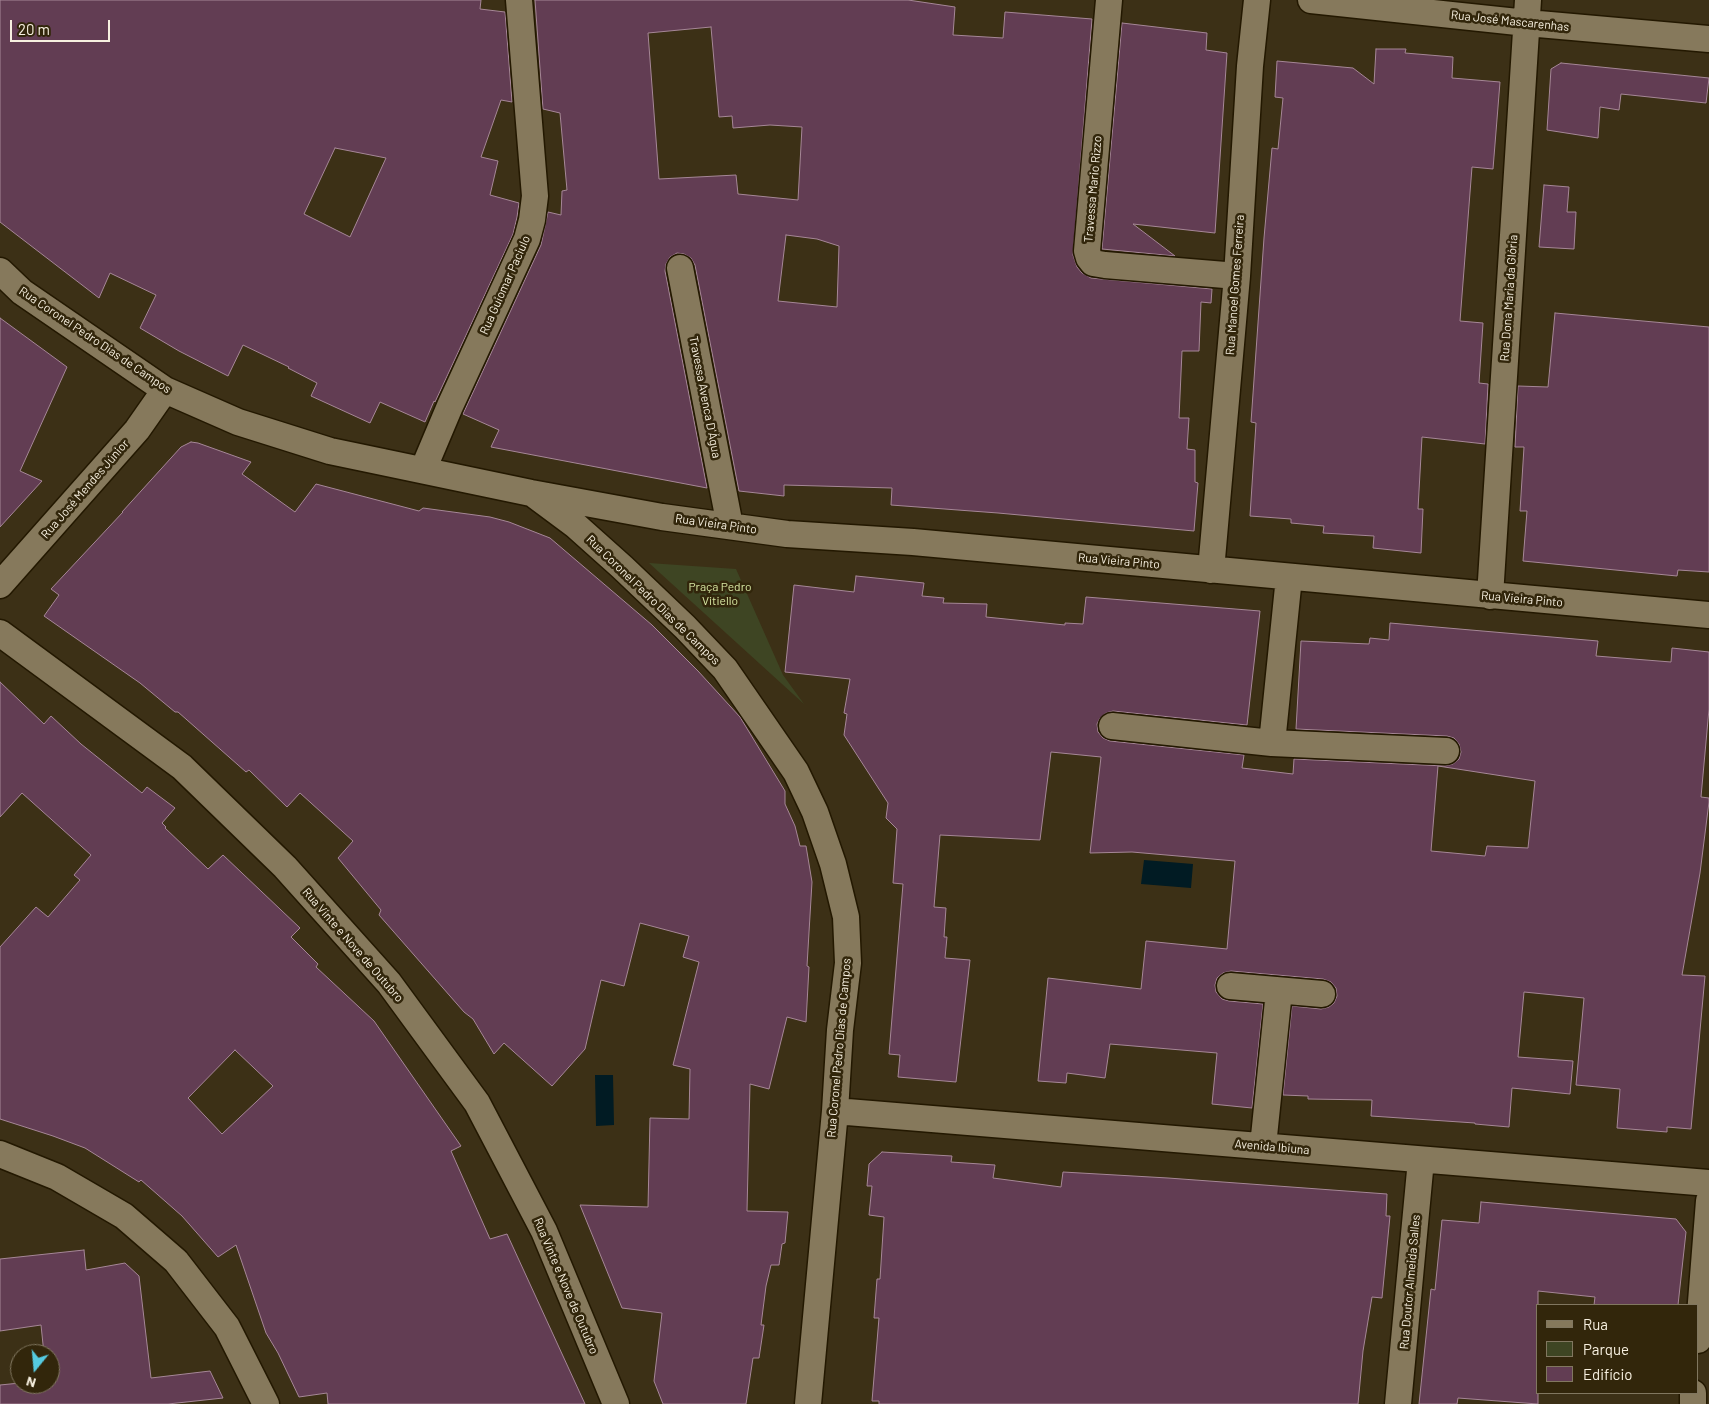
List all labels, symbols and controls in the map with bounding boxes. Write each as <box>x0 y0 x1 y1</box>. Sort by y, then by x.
street label: Rua José Mascarenhas <box>1450 8 1570 34</box>
scale bar <box>12 10 112 42</box>
text: 20 m <box>18 20 50 38</box>
street label: Travessa Mario Rizzo <box>1081 135 1105 243</box>
street label: Rua Manoel Gomes Ferreira <box>1223 214 1247 356</box>
street label: Rua Guiomar Paciulo <box>477 233 533 337</box>
street label: Rua Dona Maria da Glória <box>1497 234 1521 362</box>
street label: Rua Coronel Pedro Dias de Campos <box>16 284 174 396</box>
street label: Travessa Avenca D´Água <box>686 335 724 459</box>
street label: Rua José Mendes Júnior <box>38 437 132 541</box>
street label: Rua Vieira Pinto <box>674 511 758 537</box>
street label: Rua Coronel Pedro Dias de Campos <box>583 532 723 668</box>
street label: Rua Vieira Pinto <box>1077 550 1161 572</box>
park label: Praça Pedro Vitiello <box>688 580 752 608</box>
street label: Rua Vieira Pinto <box>1480 588 1564 610</box>
street label: Rua Vinte e Nove de Outubro <box>299 885 407 1005</box>
street label: Rua Coronel Pedro Dias de Campos <box>824 958 854 1138</box>
street label: Avenida Ibiuna <box>1234 1137 1310 1157</box>
street label: Rua Doutor Almeida Salles <box>1397 1214 1423 1350</box>
street label: Rua Vinte e Nove de Outubro <box>531 1216 601 1356</box>
legend <box>1536 1304 1699 1394</box>
text: Rua <box>1583 1315 1608 1333</box>
text: Parque <box>1583 1340 1629 1358</box>
north arrow <box>10 1344 60 1394</box>
text: Edifício <box>1583 1365 1632 1383</box>
text: N <box>24 1373 38 1392</box>

